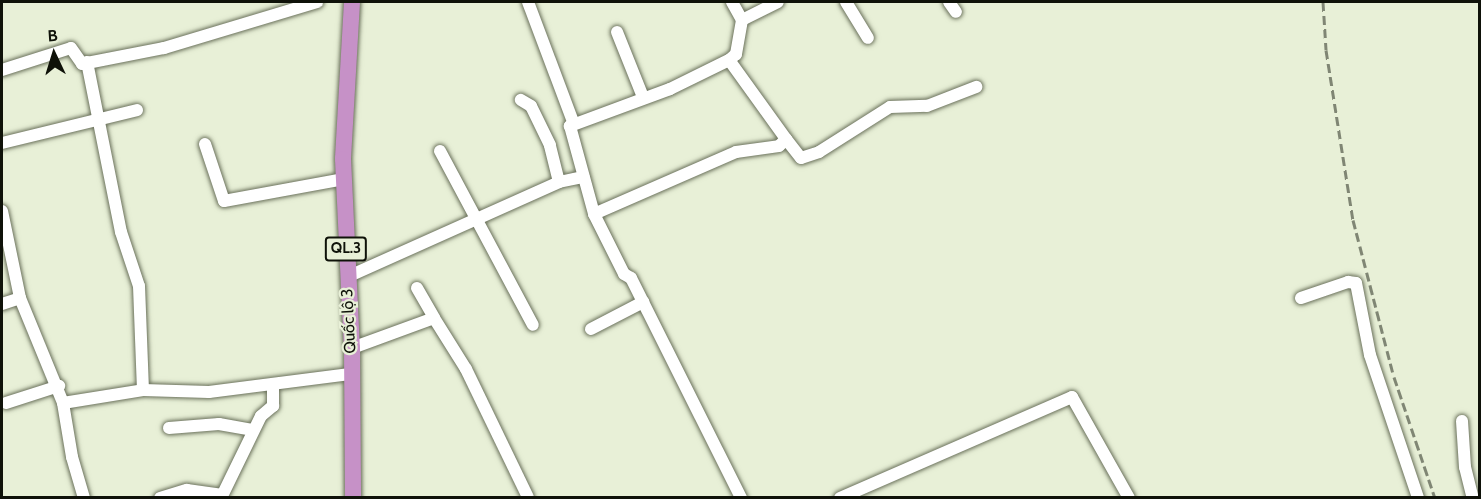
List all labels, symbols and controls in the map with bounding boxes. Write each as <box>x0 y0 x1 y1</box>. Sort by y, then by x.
north arrow <box>24 24 84 84</box>
text: B <box>47 26 58 45</box>
road number: QL.3 <box>324 237 368 261</box>
street label: Quốc lộ 3 <box>338 288 360 354</box>

